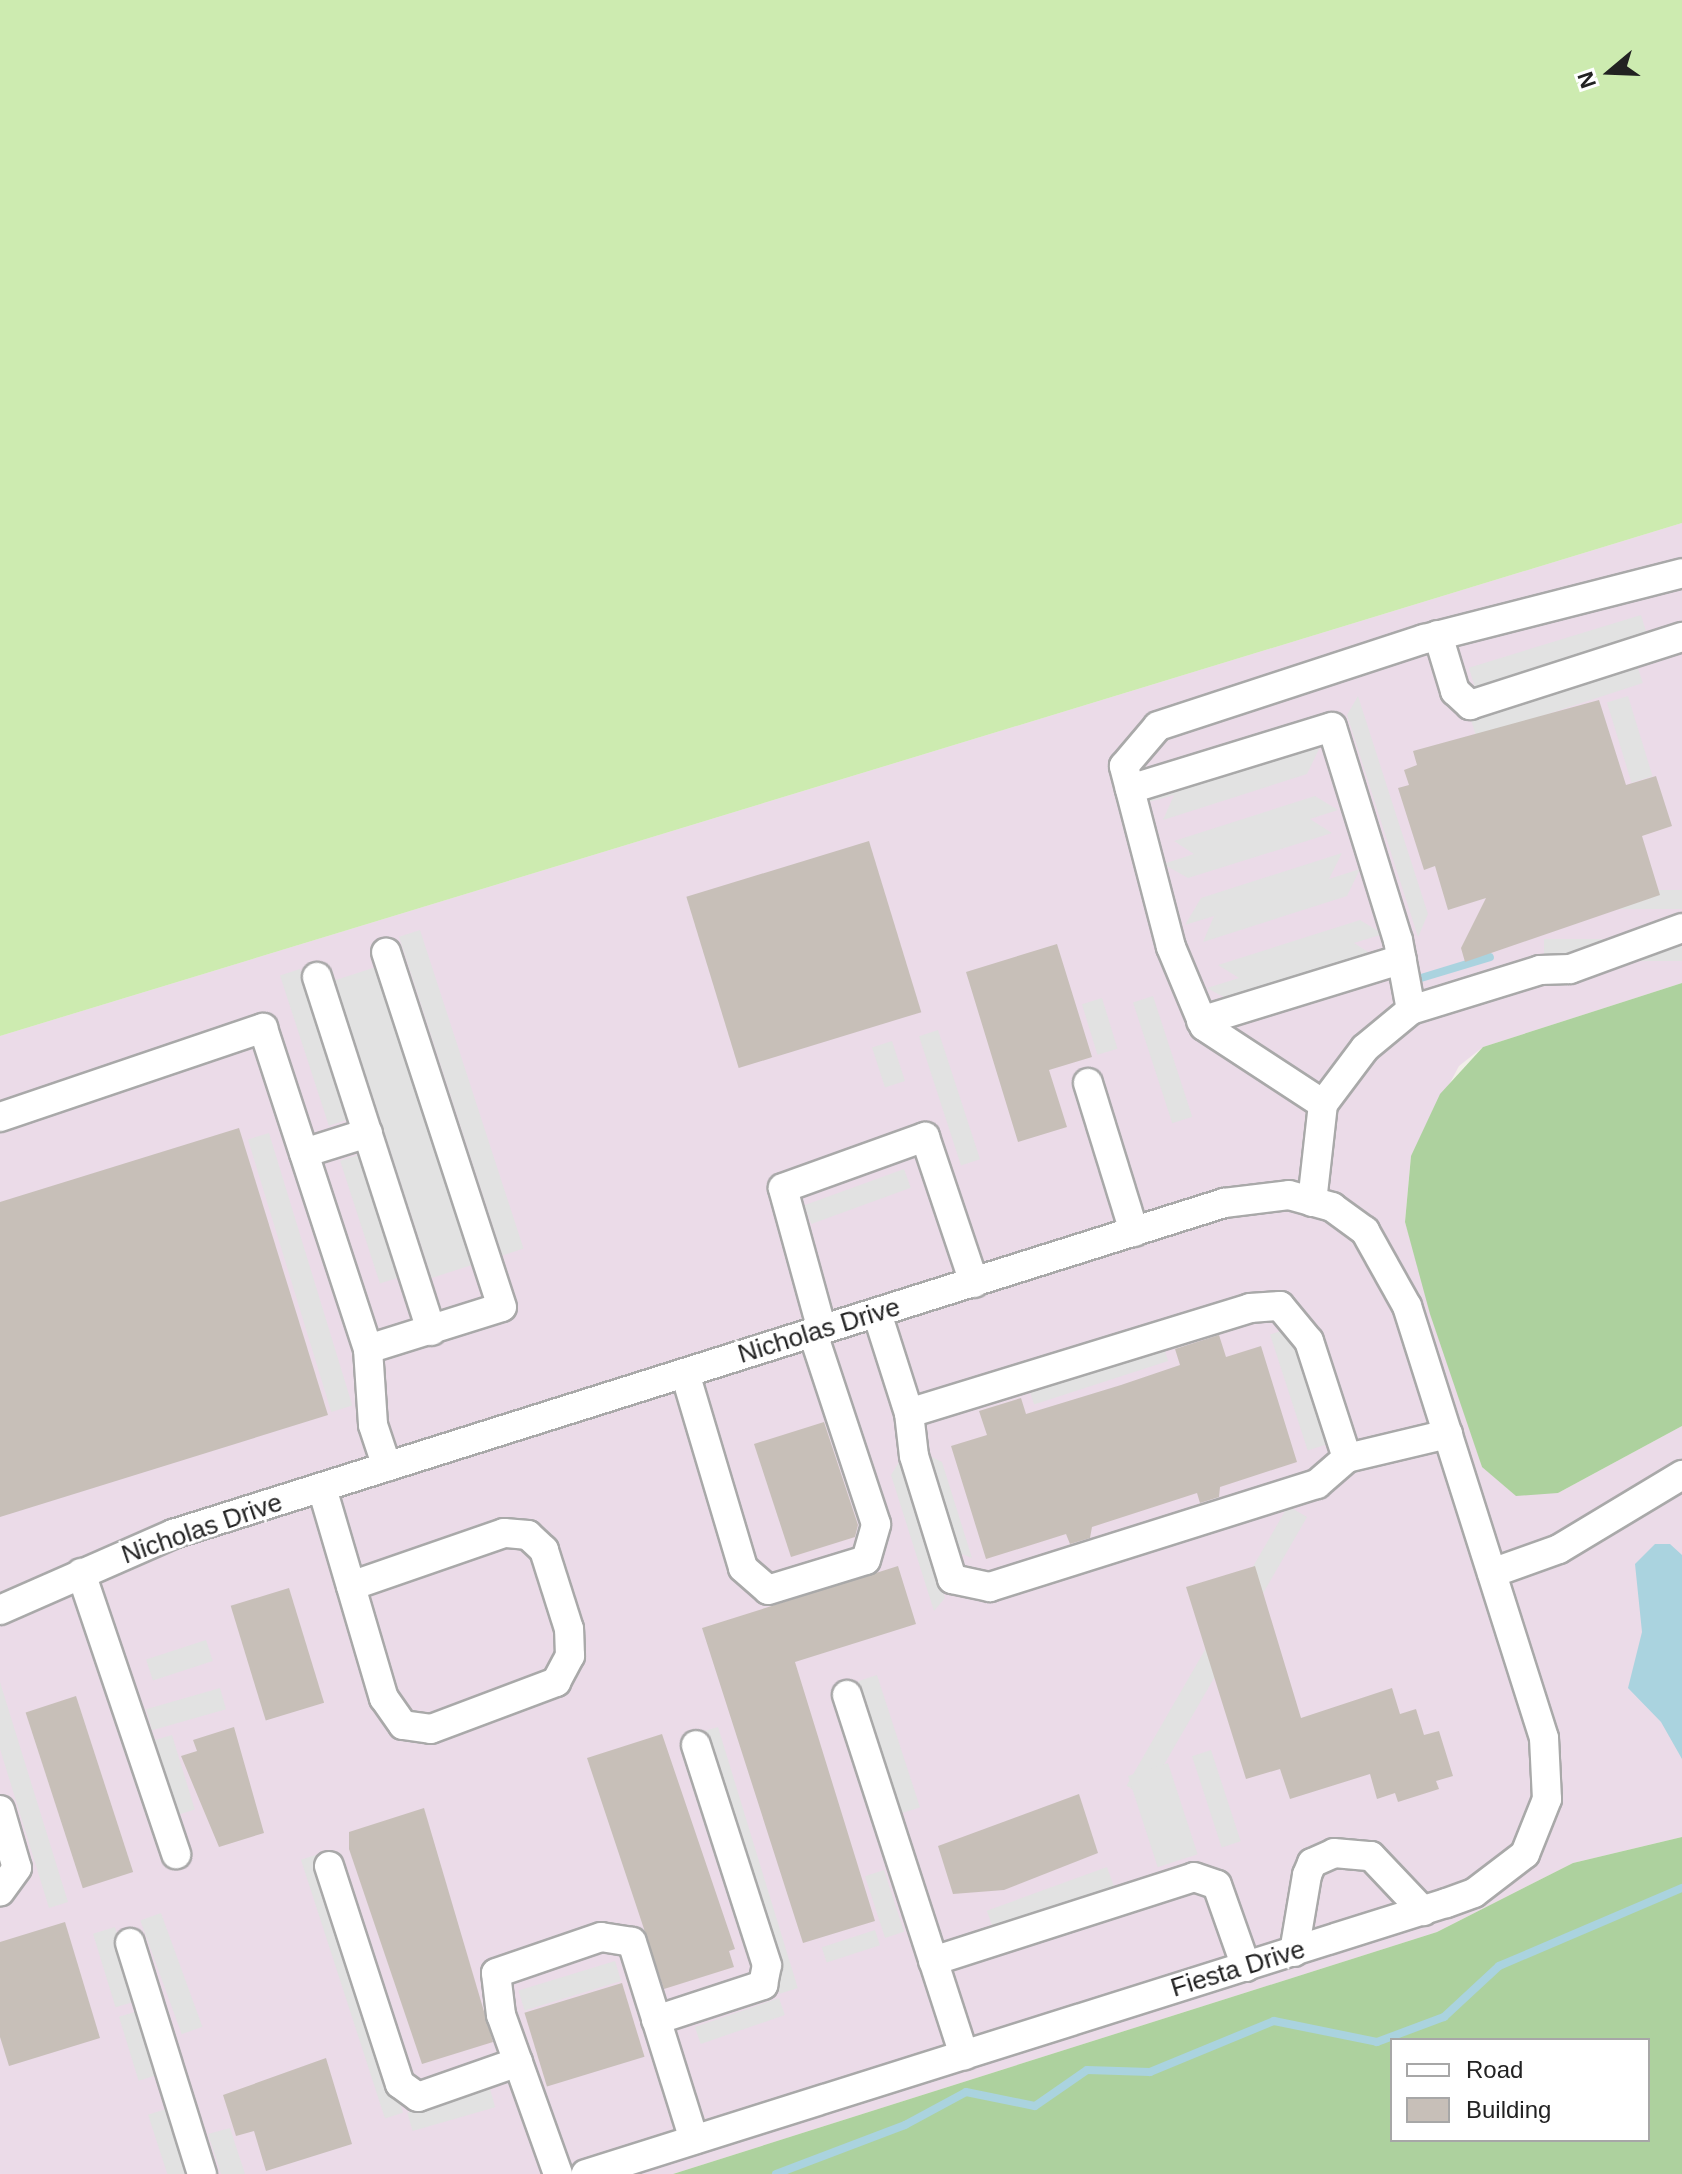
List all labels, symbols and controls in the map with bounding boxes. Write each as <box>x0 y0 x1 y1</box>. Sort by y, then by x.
north arrow <box>1570 32 1650 112</box>
text: N <box>1572 68 1601 92</box>
street label: Nicholas Drive <box>734 1292 904 1370</box>
street label: Nicholas Drive <box>118 1487 286 1571</box>
street label: Fiesta Drive <box>1167 1934 1309 2004</box>
legend <box>1390 2038 1650 2142</box>
text: Road <box>1466 2056 1523 2083</box>
text: Building <box>1466 2096 1551 2123</box>

